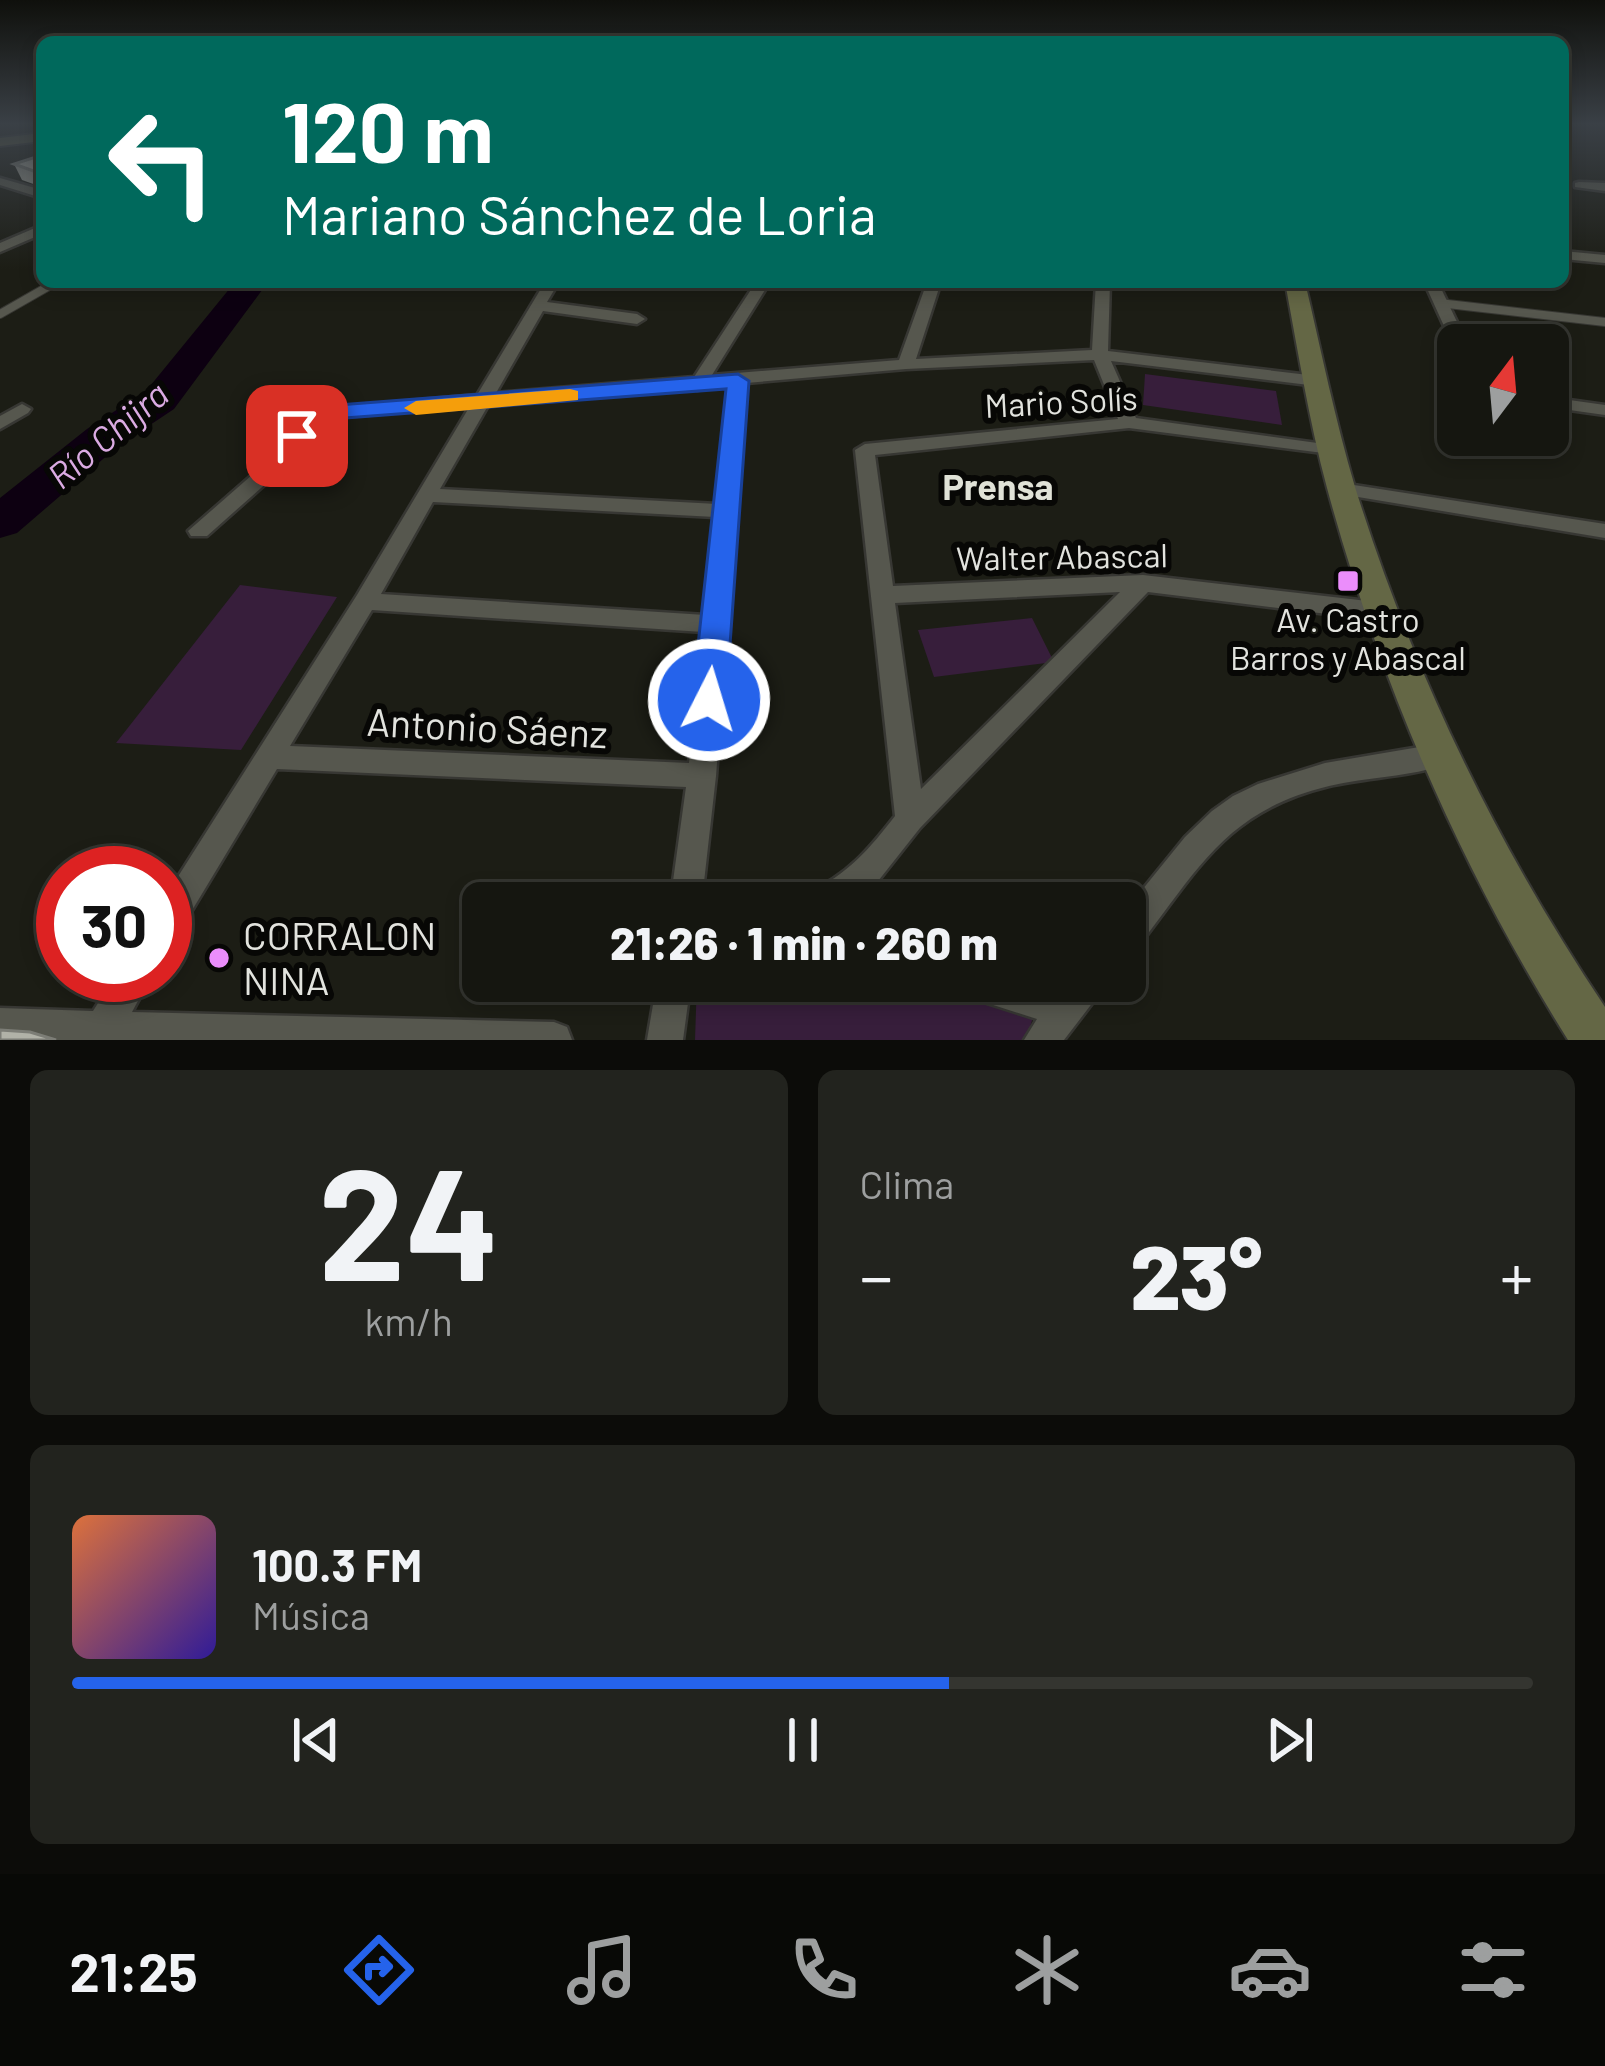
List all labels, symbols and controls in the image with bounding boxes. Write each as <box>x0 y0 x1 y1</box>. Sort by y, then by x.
text: 120 m <box>282 79 494 180</box>
icon: left <box>84 84 240 240</box>
text: Mariano Sánchez de Loria <box>282 181 877 246</box>
north arrow <box>1437 324 1569 456</box>
map controls <box>1437 324 1569 456</box>
water label: Río Chijra <box>38 371 176 496</box>
street label: Mario Solís <box>983 377 1138 425</box>
pin <box>246 385 348 487</box>
icon: arrive <box>264 403 330 469</box>
district label: Prensa <box>942 464 1054 507</box>
street label: Walter Abascal <box>956 534 1168 578</box>
marker: Av. Castro Barros y Abascal <box>1335 568 1361 594</box>
place label: Av. Castro Barros y Abascal <box>1230 599 1466 677</box>
position arrow <box>646 637 772 763</box>
street label: Antonio Sáenz <box>365 697 609 756</box>
speed limit sign: 30 <box>36 846 192 1002</box>
place label: CORRALON NINA <box>243 911 436 1003</box>
text: 21:26 · 1 min · 260 m <box>610 915 998 969</box>
marker: CORRALON NINA <box>206 945 232 971</box>
text: 24 <box>318 1125 500 1312</box>
text: Clima <box>860 1160 954 1207</box>
text: 23° <box>1130 1220 1263 1328</box>
text: − <box>860 1235 893 1314</box>
text: + <box>1500 1235 1533 1314</box>
text: km/h <box>365 1297 453 1344</box>
text: 100.3 FM <box>252 1537 422 1591</box>
text: Música <box>252 1591 370 1638</box>
icon: previous <box>283 1707 349 1773</box>
icon: pause <box>770 1707 836 1773</box>
icon: next <box>1257 1707 1323 1773</box>
icon: directions <box>337 1928 421 2012</box>
icon: music <box>560 1928 644 2012</box>
icon: phone <box>782 1928 866 2012</box>
icon: climate <box>1005 1928 1089 2012</box>
icon: car <box>1228 1928 1312 2012</box>
icon: filters <box>1451 1928 1535 2012</box>
text: 21:25 <box>69 1938 198 2003</box>

